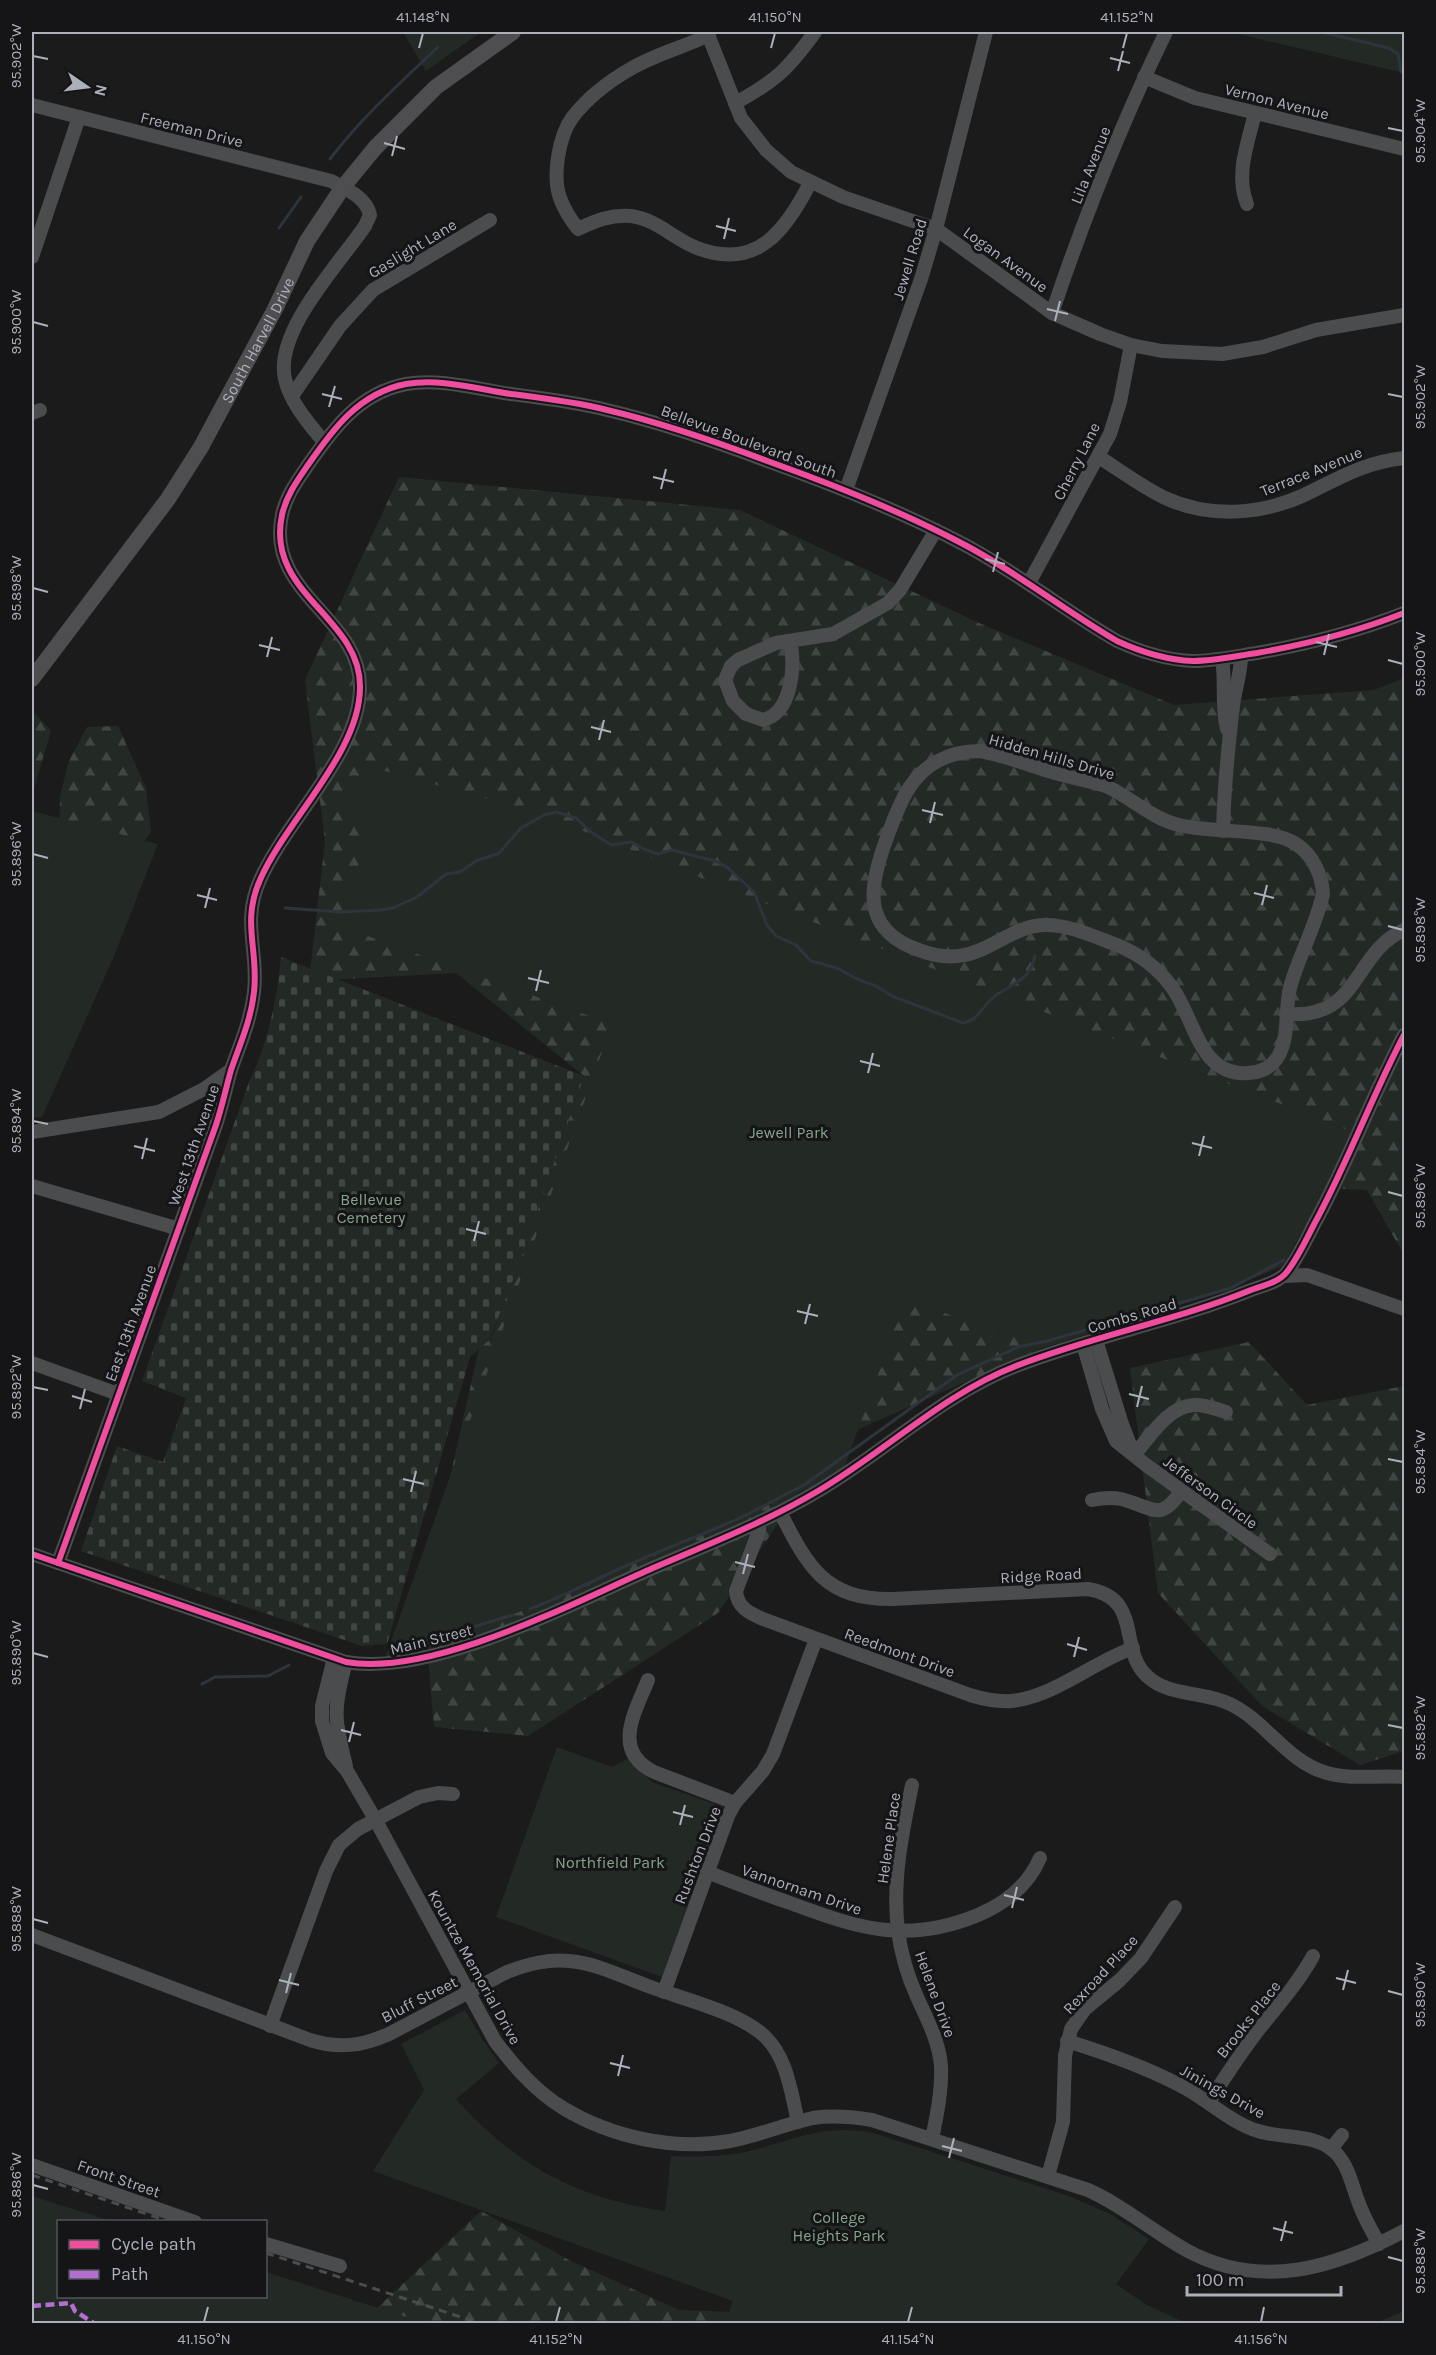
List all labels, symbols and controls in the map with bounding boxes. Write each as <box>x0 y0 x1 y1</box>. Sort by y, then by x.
text: 41.148°N <box>396 8 450 26</box>
text: 41.150°N <box>748 8 802 26</box>
text: 41.152°N <box>1100 8 1154 26</box>
text: 95.902°W <box>7 23 25 88</box>
north arrow <box>57 57 117 117</box>
street label: Vernon Avenue <box>1223 79 1331 124</box>
text: N <box>90 83 112 98</box>
text: 95.904°W <box>1411 98 1429 163</box>
street label: Freeman Drive <box>139 108 245 151</box>
street label: Lila Avenue <box>1066 124 1115 207</box>
street label: Gaslight Lane <box>365 215 460 282</box>
street label: Jewell Road <box>888 216 931 302</box>
street label: Logan Avenue <box>960 222 1052 297</box>
street label: South Harvell Drive <box>217 274 298 407</box>
text: 95.900°W <box>7 289 25 354</box>
text: 95.902°W <box>1411 364 1429 429</box>
street label: Bellevue Boulevard South <box>658 401 839 482</box>
street label: Cherry Lane <box>1049 419 1104 503</box>
street label: Terrace Avenue <box>1257 442 1365 501</box>
text: 95.898°W <box>7 555 25 621</box>
text: 95.900°W <box>1411 631 1429 696</box>
street label: Hidden Hills Drive <box>987 729 1117 784</box>
text: 95.896°W <box>7 821 25 886</box>
text: 95.898°W <box>1411 897 1429 963</box>
street label: West 13th Avenue <box>164 1082 223 1208</box>
text: 95.894°W <box>7 1088 25 1153</box>
park label: Jewell Park <box>749 1123 829 1142</box>
text: 95.896°W <box>1411 1163 1429 1228</box>
park label: Bellevue Cemetery <box>337 1190 406 1227</box>
street label: East 13th Avenue <box>101 1262 160 1384</box>
street label: Combs Road <box>1085 1294 1179 1337</box>
text: 95.892°W <box>7 1354 25 1419</box>
text: 95.894°W <box>1411 1429 1429 1494</box>
street label: Jefferson Circle <box>1160 1452 1261 1533</box>
street label: Ridge Road <box>1000 1564 1082 1587</box>
text: 95.890°W <box>7 1620 25 1686</box>
street label: Main Street <box>388 1620 474 1659</box>
street label: Reedmont Drive <box>842 1624 958 1681</box>
text: 95.892°W <box>1411 1695 1429 1760</box>
street label: Helene Place <box>873 1791 904 1885</box>
street label: Rushton Drive <box>670 1804 725 1907</box>
park label: Northfield Park <box>555 1853 665 1872</box>
street label: Vannornam Drive <box>739 1860 864 1919</box>
text: 95.888°W <box>7 1885 25 1952</box>
street label: Kountze Memorial Drive <box>424 1887 525 2048</box>
street label: Rexroad Place <box>1059 1931 1142 2018</box>
street label: Helene Drive <box>911 1948 960 2040</box>
text: 95.890°W <box>1411 1962 1429 2028</box>
street label: Bluff Street <box>378 1972 460 2027</box>
street label: Brooks Place <box>1212 1977 1285 2062</box>
street label: Jinings Drive <box>1177 2060 1268 2123</box>
text: 95.886°W <box>7 2152 25 2218</box>
street label: Front Street <box>75 2155 163 2202</box>
park label: College Heights Park <box>792 2208 886 2245</box>
legend <box>57 2220 267 2298</box>
text: 95.888°W <box>1411 2227 1429 2294</box>
text: Cycle path <box>111 2233 196 2255</box>
scale bar <box>1187 2259 1342 2297</box>
text: Path <box>111 2263 149 2285</box>
text: 100 m <box>1196 2269 1244 2291</box>
text: 41.150°N <box>177 2330 231 2348</box>
text: 41.152°N <box>529 2330 583 2348</box>
text: 41.154°N <box>881 2330 935 2348</box>
text: 41.156°N <box>1234 2330 1288 2348</box>

